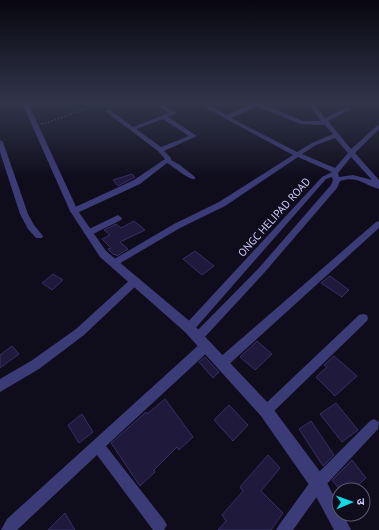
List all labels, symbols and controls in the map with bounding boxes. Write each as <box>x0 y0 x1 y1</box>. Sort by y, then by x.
street label: ONGC HELIPAD ROAD <box>235 175 313 259</box>
north arrow <box>331 482 371 522</box>
text: उ <box>354 498 368 506</box>

